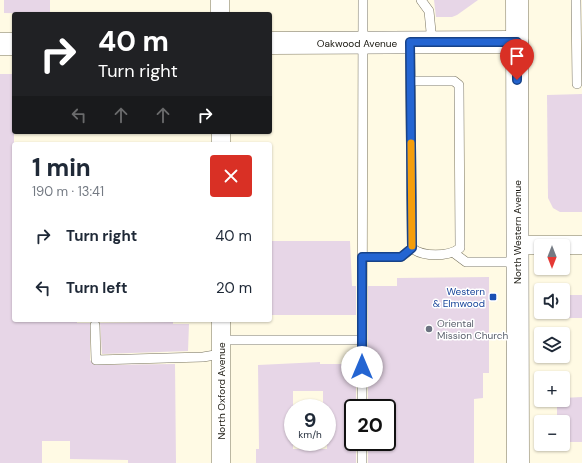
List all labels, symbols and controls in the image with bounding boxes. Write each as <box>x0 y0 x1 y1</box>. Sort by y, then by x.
text: 40 m <box>98 23 169 60</box>
icon: right <box>32 28 84 80</box>
street label: Oakwood Avenue <box>317 37 398 50</box>
pin <box>500 39 534 80</box>
icon: arrive <box>506 45 528 67</box>
text: Turn right <box>98 59 178 83</box>
icon: left <box>68 104 90 126</box>
icon: ahead <box>110 104 132 126</box>
icon: ahead <box>152 104 174 126</box>
icon: right <box>194 104 216 126</box>
text: 1 min <box>32 152 91 183</box>
button: close <box>210 155 252 197</box>
street label: North Western Avenue <box>511 180 524 284</box>
text: 190 m · 13:41 <box>32 183 104 200</box>
icon: right <box>32 225 54 247</box>
text: Turn right <box>66 226 137 246</box>
text: 40 m <box>215 226 252 246</box>
north arrow <box>534 239 570 275</box>
map controls <box>534 239 570 451</box>
icon: left <box>32 277 54 299</box>
text: Turn left <box>66 278 127 298</box>
text: 20 m <box>216 278 252 298</box>
button: sound <box>534 283 570 319</box>
place label: Western & Elmwood <box>433 285 485 310</box>
marker: Western & Elmwood <box>488 292 498 302</box>
place label: Oriental Mission Church <box>437 317 508 342</box>
marker: Oriental Mission Church <box>424 324 434 334</box>
button: layers <box>534 327 570 363</box>
street label: North Oxford Avenue <box>215 342 228 440</box>
position arrow <box>341 346 383 388</box>
button: + <box>534 371 570 407</box>
speed limit sign: 20 <box>344 399 396 451</box>
text: 9 <box>304 407 316 433</box>
button: − <box>534 415 570 451</box>
text: km/h <box>298 428 322 441</box>

